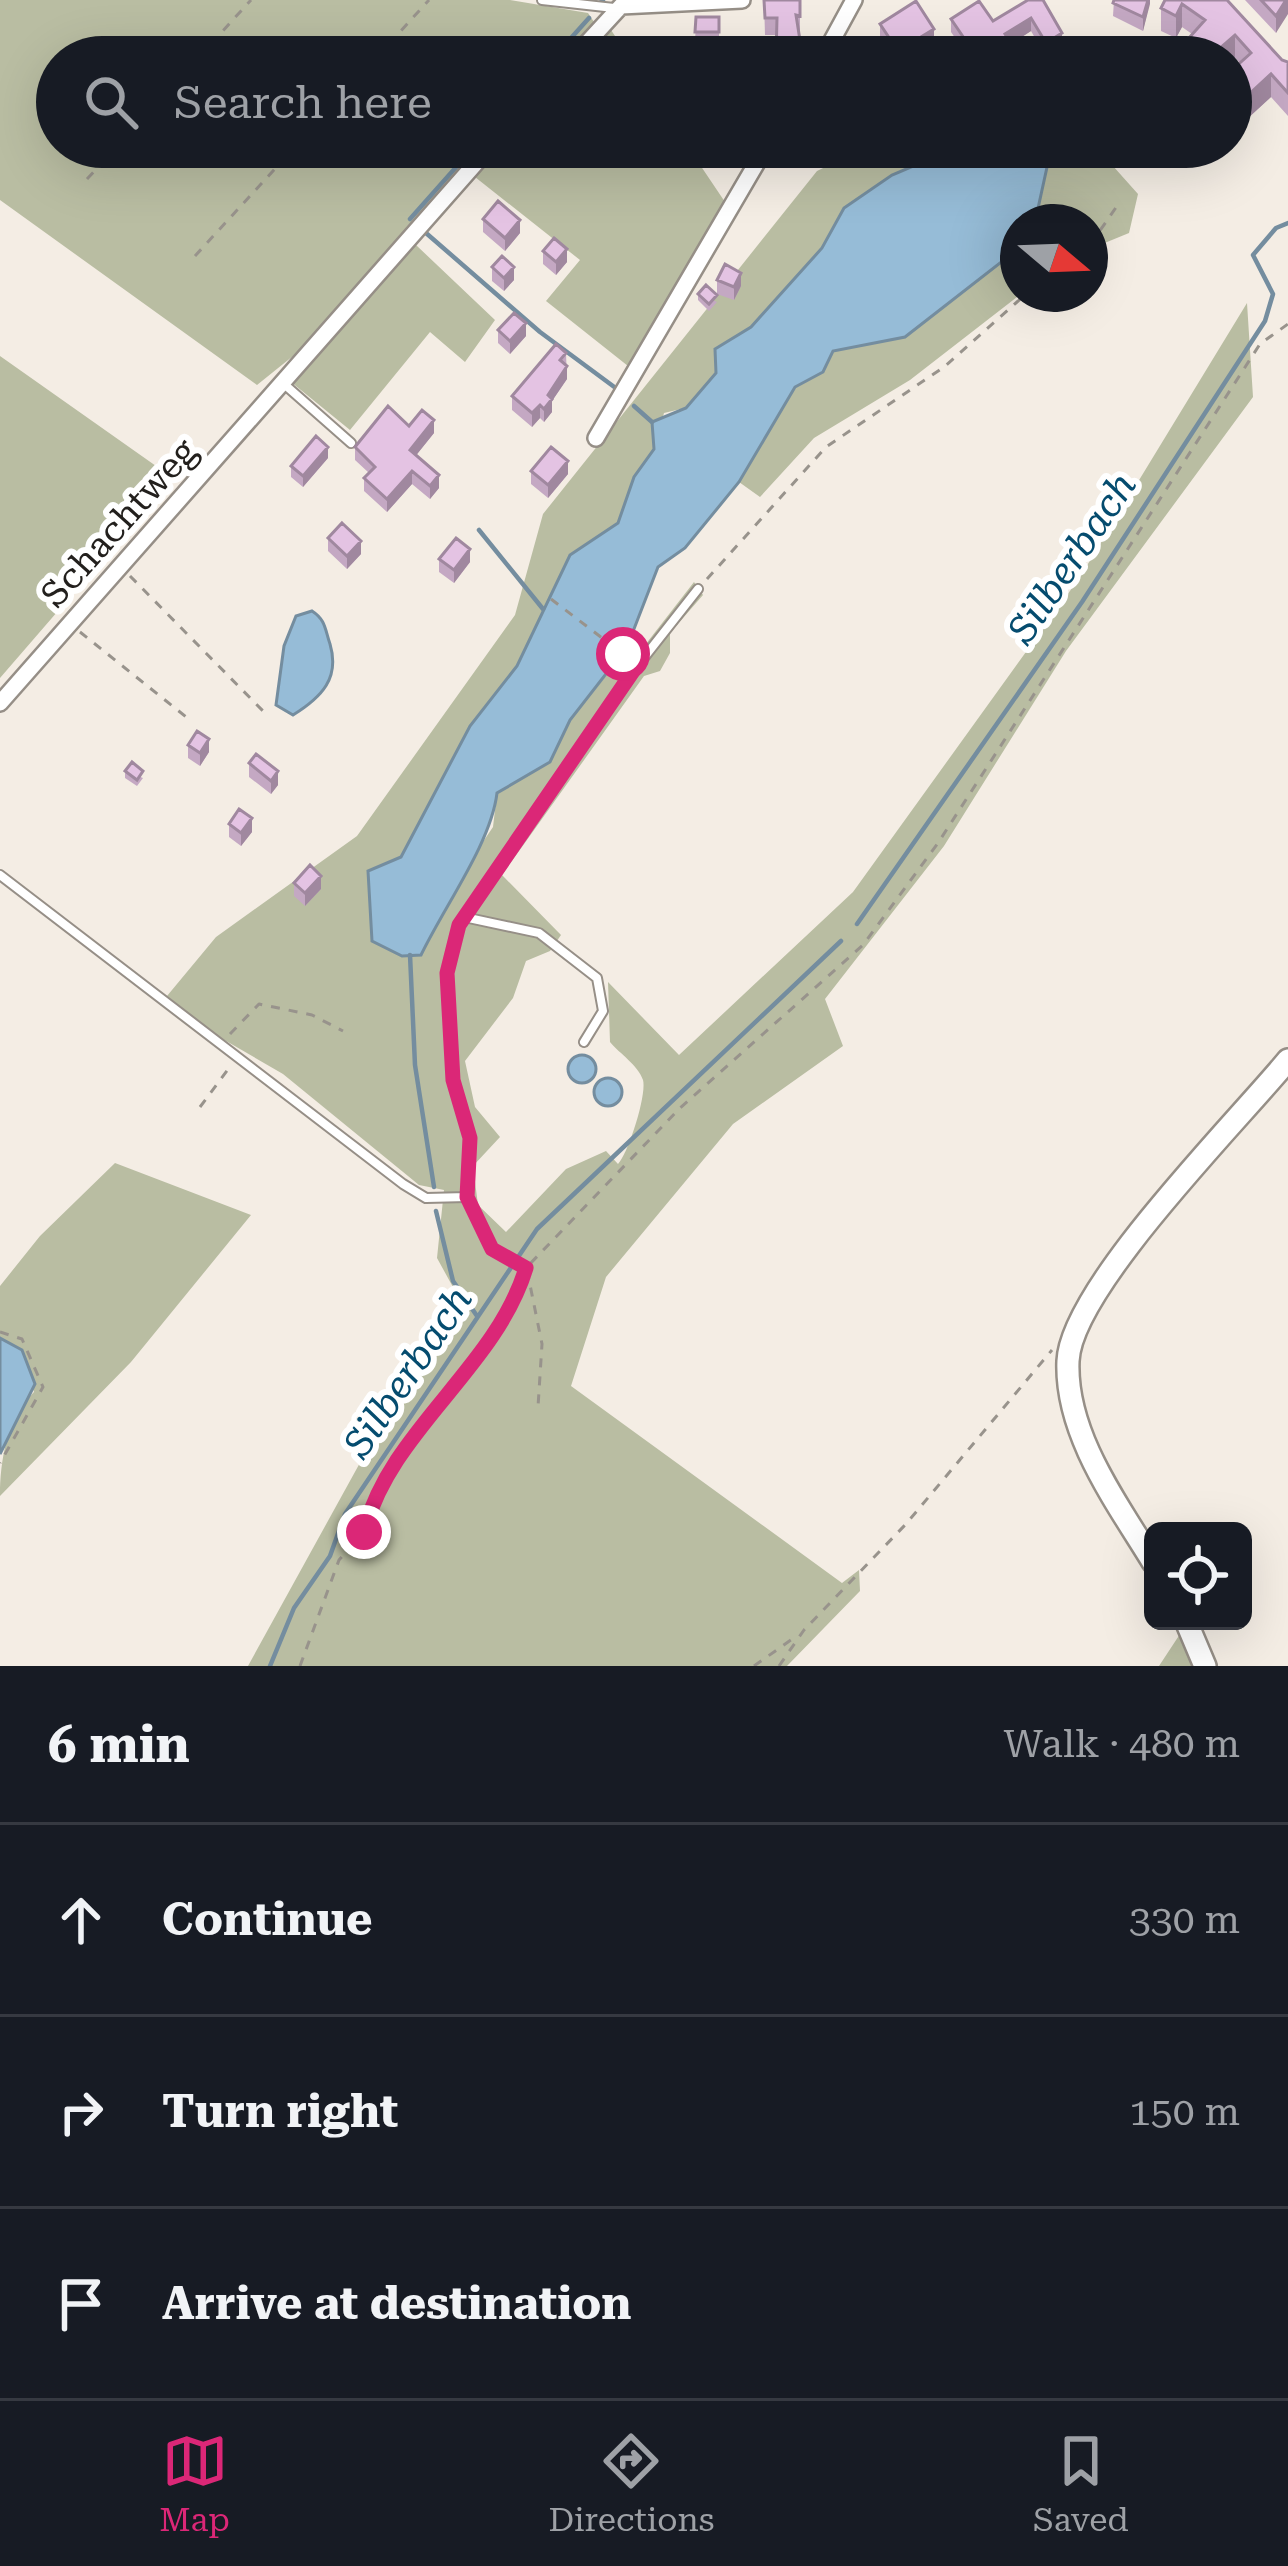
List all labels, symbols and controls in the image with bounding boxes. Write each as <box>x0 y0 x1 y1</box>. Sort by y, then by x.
search box <box>36 36 1252 168</box>
icon: search <box>78 69 144 135</box>
text: Search here <box>174 76 432 129</box>
north arrow <box>1000 204 1108 312</box>
street label: Schachtweg <box>33 430 206 616</box>
water label: Silberbach <box>998 464 1146 653</box>
route start <box>596 627 650 681</box>
water label: Silberbach <box>334 1278 482 1467</box>
route end <box>337 1505 391 1559</box>
map controls <box>1144 1522 1252 1630</box>
button: locate <box>1144 1522 1252 1630</box>
text: 6 min <box>48 1715 190 1774</box>
text: Walk · 480 m <box>1004 1721 1240 1767</box>
icon: ahead <box>48 1887 114 1953</box>
text: Continue <box>162 1893 373 1946</box>
text: 330 m <box>1129 1897 1240 1943</box>
icon: right <box>48 2079 114 2145</box>
text: Turn right <box>162 2085 398 2138</box>
text: 150 m <box>1129 2089 1240 2135</box>
icon: arrive <box>48 2271 114 2337</box>
text: Arrive at destination <box>162 2277 631 2330</box>
tab: Map <box>159 2428 230 2539</box>
tab: Directions <box>548 2428 714 2539</box>
tab: Saved <box>1033 2428 1129 2539</box>

